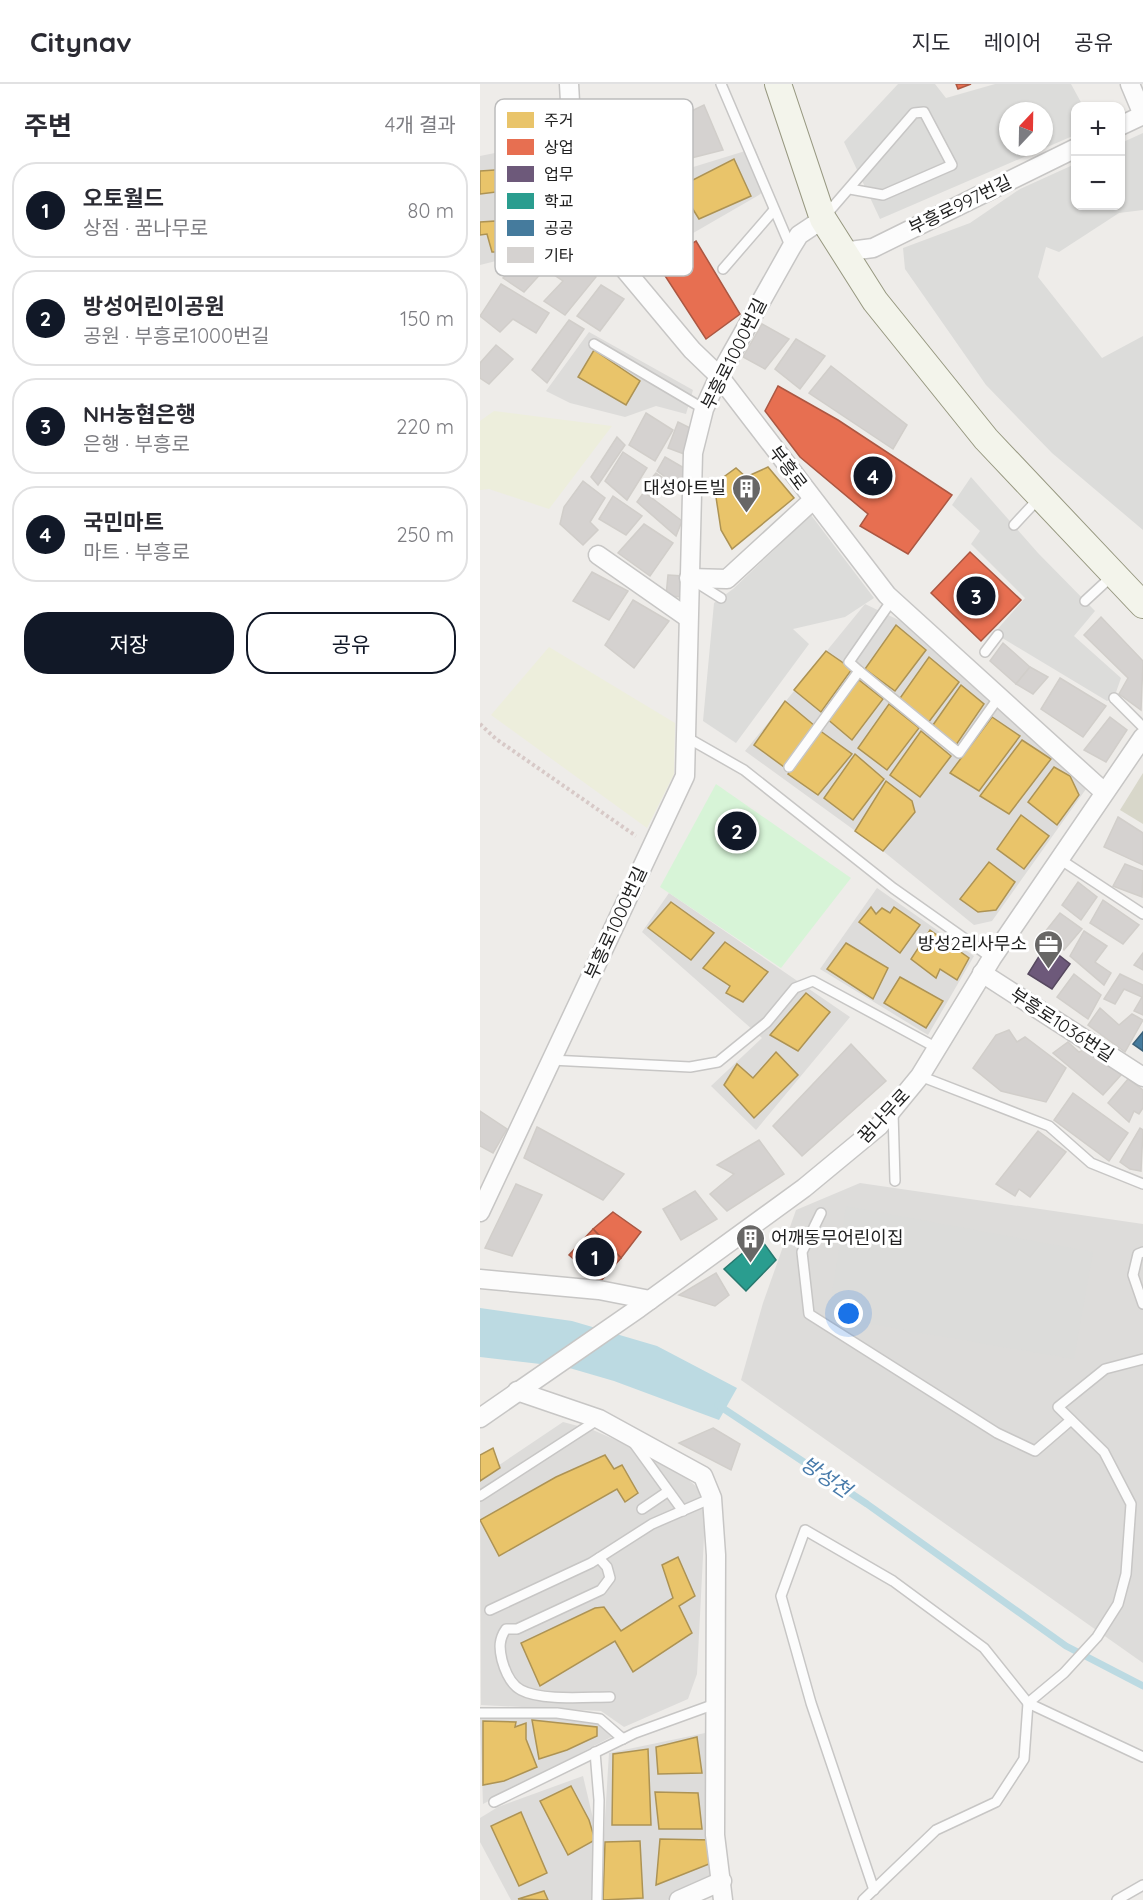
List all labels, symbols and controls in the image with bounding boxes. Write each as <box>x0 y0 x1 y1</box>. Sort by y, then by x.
text: Citynav <box>30 24 132 59</box>
text: 지도 <box>912 29 950 55</box>
text: 레이어 <box>983 29 1041 55</box>
text: 공유 <box>1074 29 1113 55</box>
legend <box>495 99 693 276</box>
north arrow <box>999 102 1053 156</box>
map controls <box>1071 102 1125 210</box>
button: + <box>1071 102 1125 156</box>
text: 주변 <box>24 109 72 142</box>
text: 주거 <box>544 110 573 130</box>
text: 4개 결과 <box>385 112 456 137</box>
text: 상업 <box>544 137 573 157</box>
button: − <box>1071 156 1125 210</box>
text: 업무 <box>544 164 574 184</box>
street label: 부흥로997번길 <box>905 170 1015 239</box>
text: 오토월드 <box>83 184 164 212</box>
text: 학교 <box>544 191 573 211</box>
text: 1 <box>42 198 49 223</box>
text: 80 m <box>408 198 454 223</box>
text: 상점 · 꿈나무로 <box>83 215 208 240</box>
text: 공공 <box>544 218 573 238</box>
text: 기타 <box>544 245 574 265</box>
text: 방성어린이공원 <box>83 292 225 320</box>
street label: 부흥로1000번길 <box>696 294 771 413</box>
text: 2 <box>40 306 51 331</box>
text: 150 m <box>400 306 454 331</box>
text: 공원 · 부흥로1000번길 <box>83 323 270 348</box>
text: NH농협은행 <box>83 400 196 428</box>
text: 3 <box>40 414 51 439</box>
text: 220 m <box>396 414 454 439</box>
text: 은행 · 부흥로 <box>83 431 190 456</box>
street label: 부흥로 <box>764 441 813 494</box>
pin: 4 <box>854 454 892 498</box>
building icon: 대성아트빌 <box>731 472 763 514</box>
place label: 대성아트빌 <box>643 476 726 499</box>
text: 국민마트 <box>83 508 164 536</box>
text: 4 <box>40 522 51 547</box>
text: 250 m <box>396 522 454 547</box>
text: 마트 · 부흥로 <box>83 539 190 564</box>
pin: 3 <box>956 574 996 618</box>
button: 저장 <box>24 612 234 674</box>
button: 공유 <box>246 612 456 674</box>
pin: 2 <box>718 808 756 854</box>
street label: 부흥로1000번길 <box>579 863 652 983</box>
office icon: 방성2리사무소 <box>1032 928 1064 970</box>
place label: 방성2리사무소 <box>918 932 1027 955</box>
street label: 부흥로1036번길 <box>1006 982 1119 1067</box>
street label: 꿈나무로 <box>853 1084 915 1148</box>
building icon: 어깨동무어린이집 <box>734 1222 766 1264</box>
place label: 어깨동무어린이집 <box>771 1226 903 1249</box>
pin: 1 <box>576 1234 614 1280</box>
your location <box>834 1299 863 1328</box>
water label: 방성천 <box>796 1451 858 1504</box>

